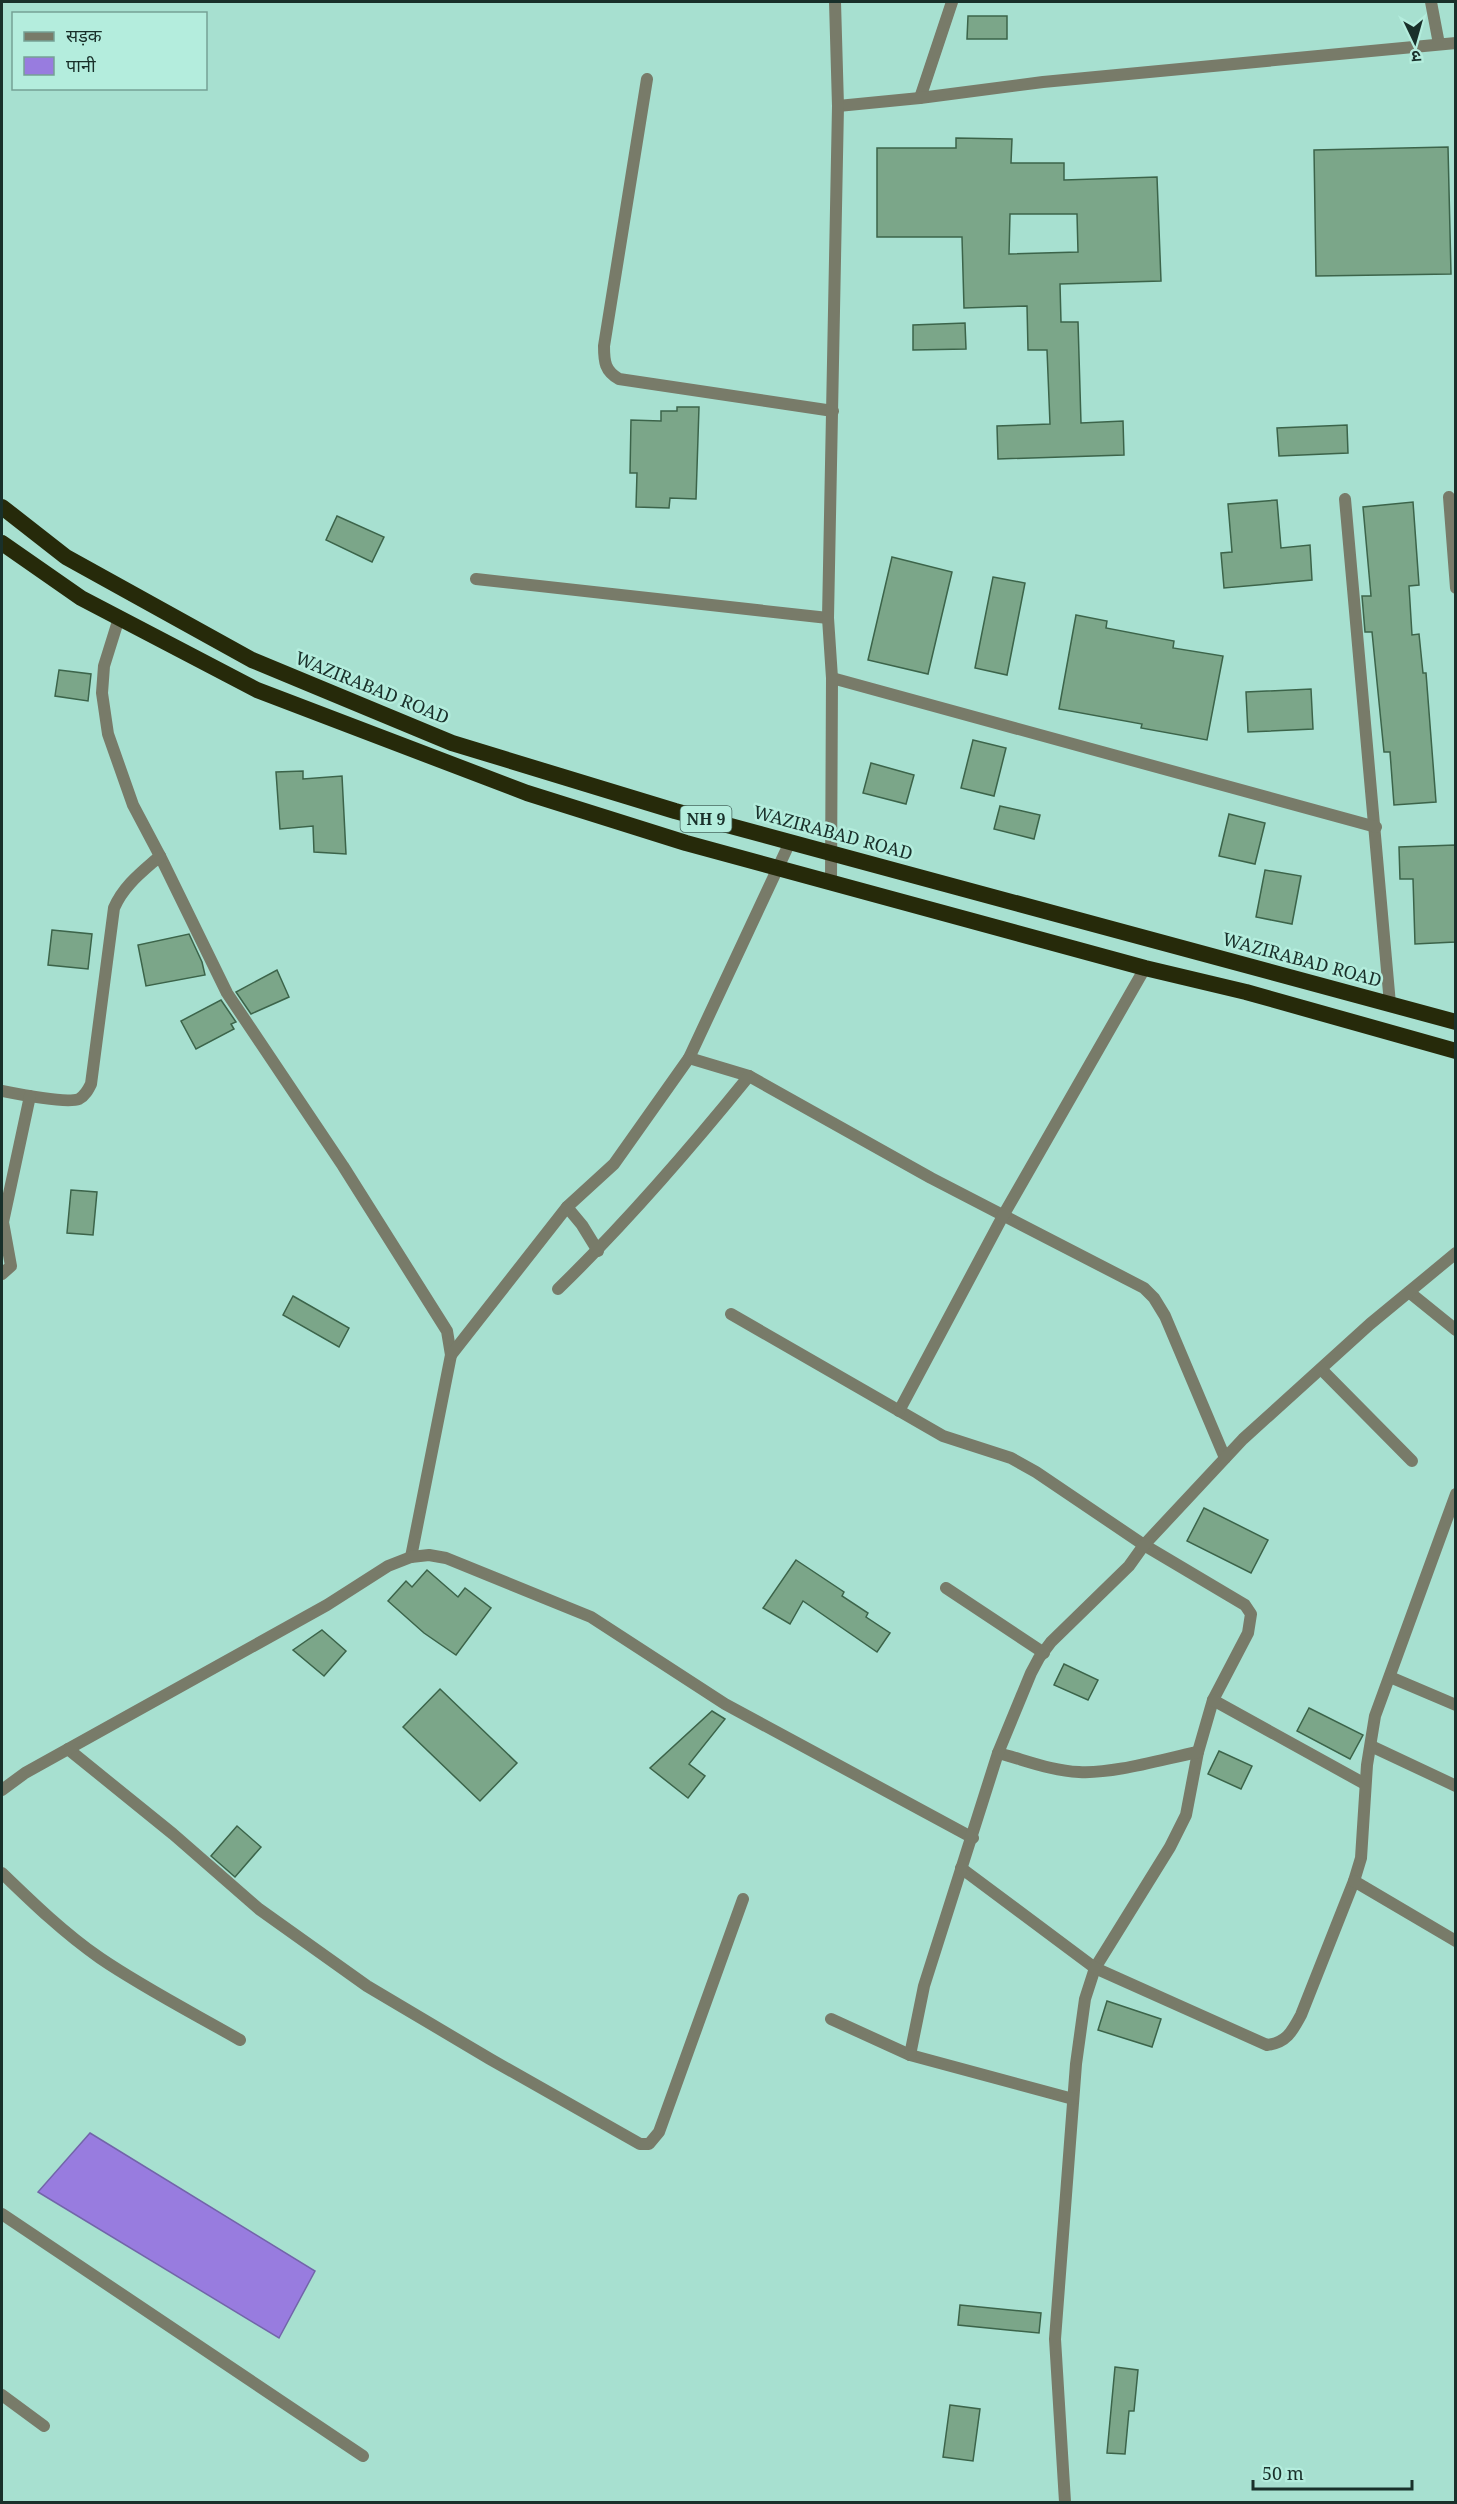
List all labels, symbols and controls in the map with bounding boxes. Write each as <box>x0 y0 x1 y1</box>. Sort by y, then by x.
legend <box>12 12 207 90</box>
north arrow <box>1385 12 1445 72</box>
text: सड़क <box>66 23 103 47</box>
text: उ <box>1410 46 1422 68</box>
text: पानी <box>66 53 96 77</box>
street label: WAZIRABAD ROAD <box>292 645 453 729</box>
street label: WAZIRABAD ROAD <box>751 799 916 865</box>
road number: NH 9 <box>680 806 732 832</box>
street label: WAZIRABAD ROAD <box>1220 926 1385 992</box>
scale bar <box>1253 2453 1412 2491</box>
text: 50 m <box>1262 2461 1304 2485</box>

